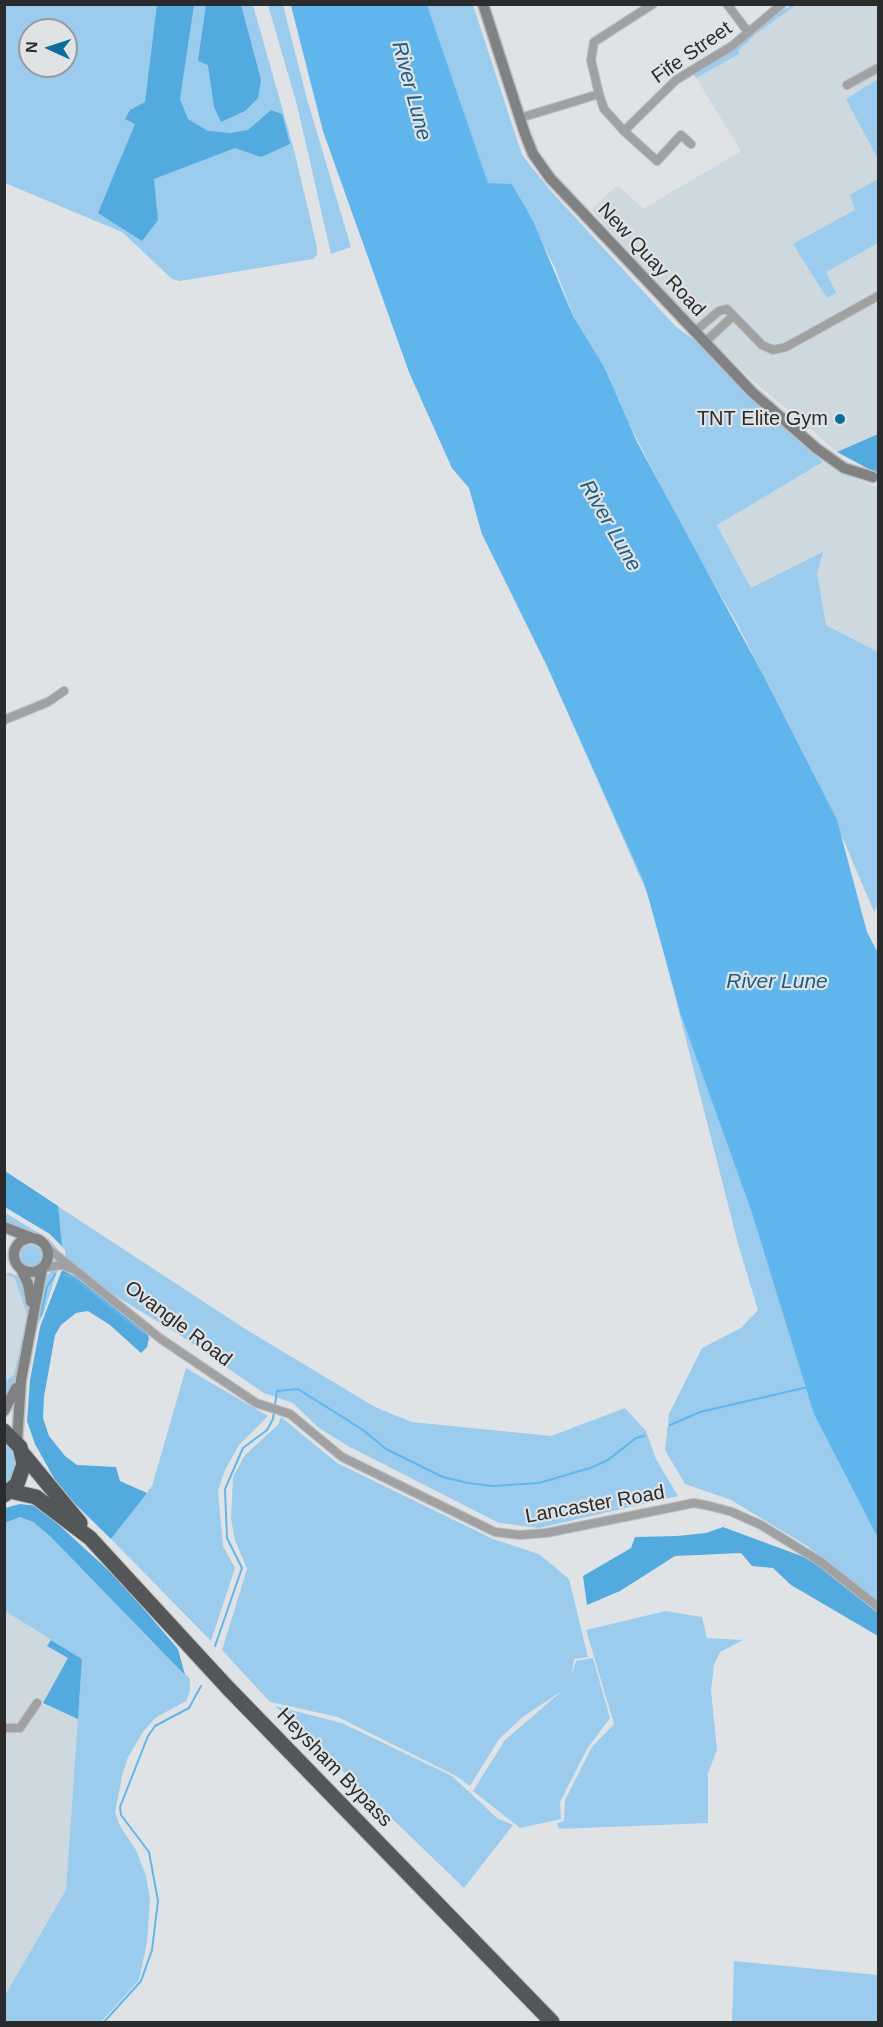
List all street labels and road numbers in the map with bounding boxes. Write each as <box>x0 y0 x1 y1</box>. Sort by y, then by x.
street label: Fife Street <box>647 17 737 89</box>
street label: New Quay Road <box>592 198 710 322</box>
street label: Ovangle Road <box>120 1276 236 1372</box>
street label: Lancaster Road <box>523 1481 667 1529</box>
street label: Heysham Bypass <box>271 1704 397 1832</box>

